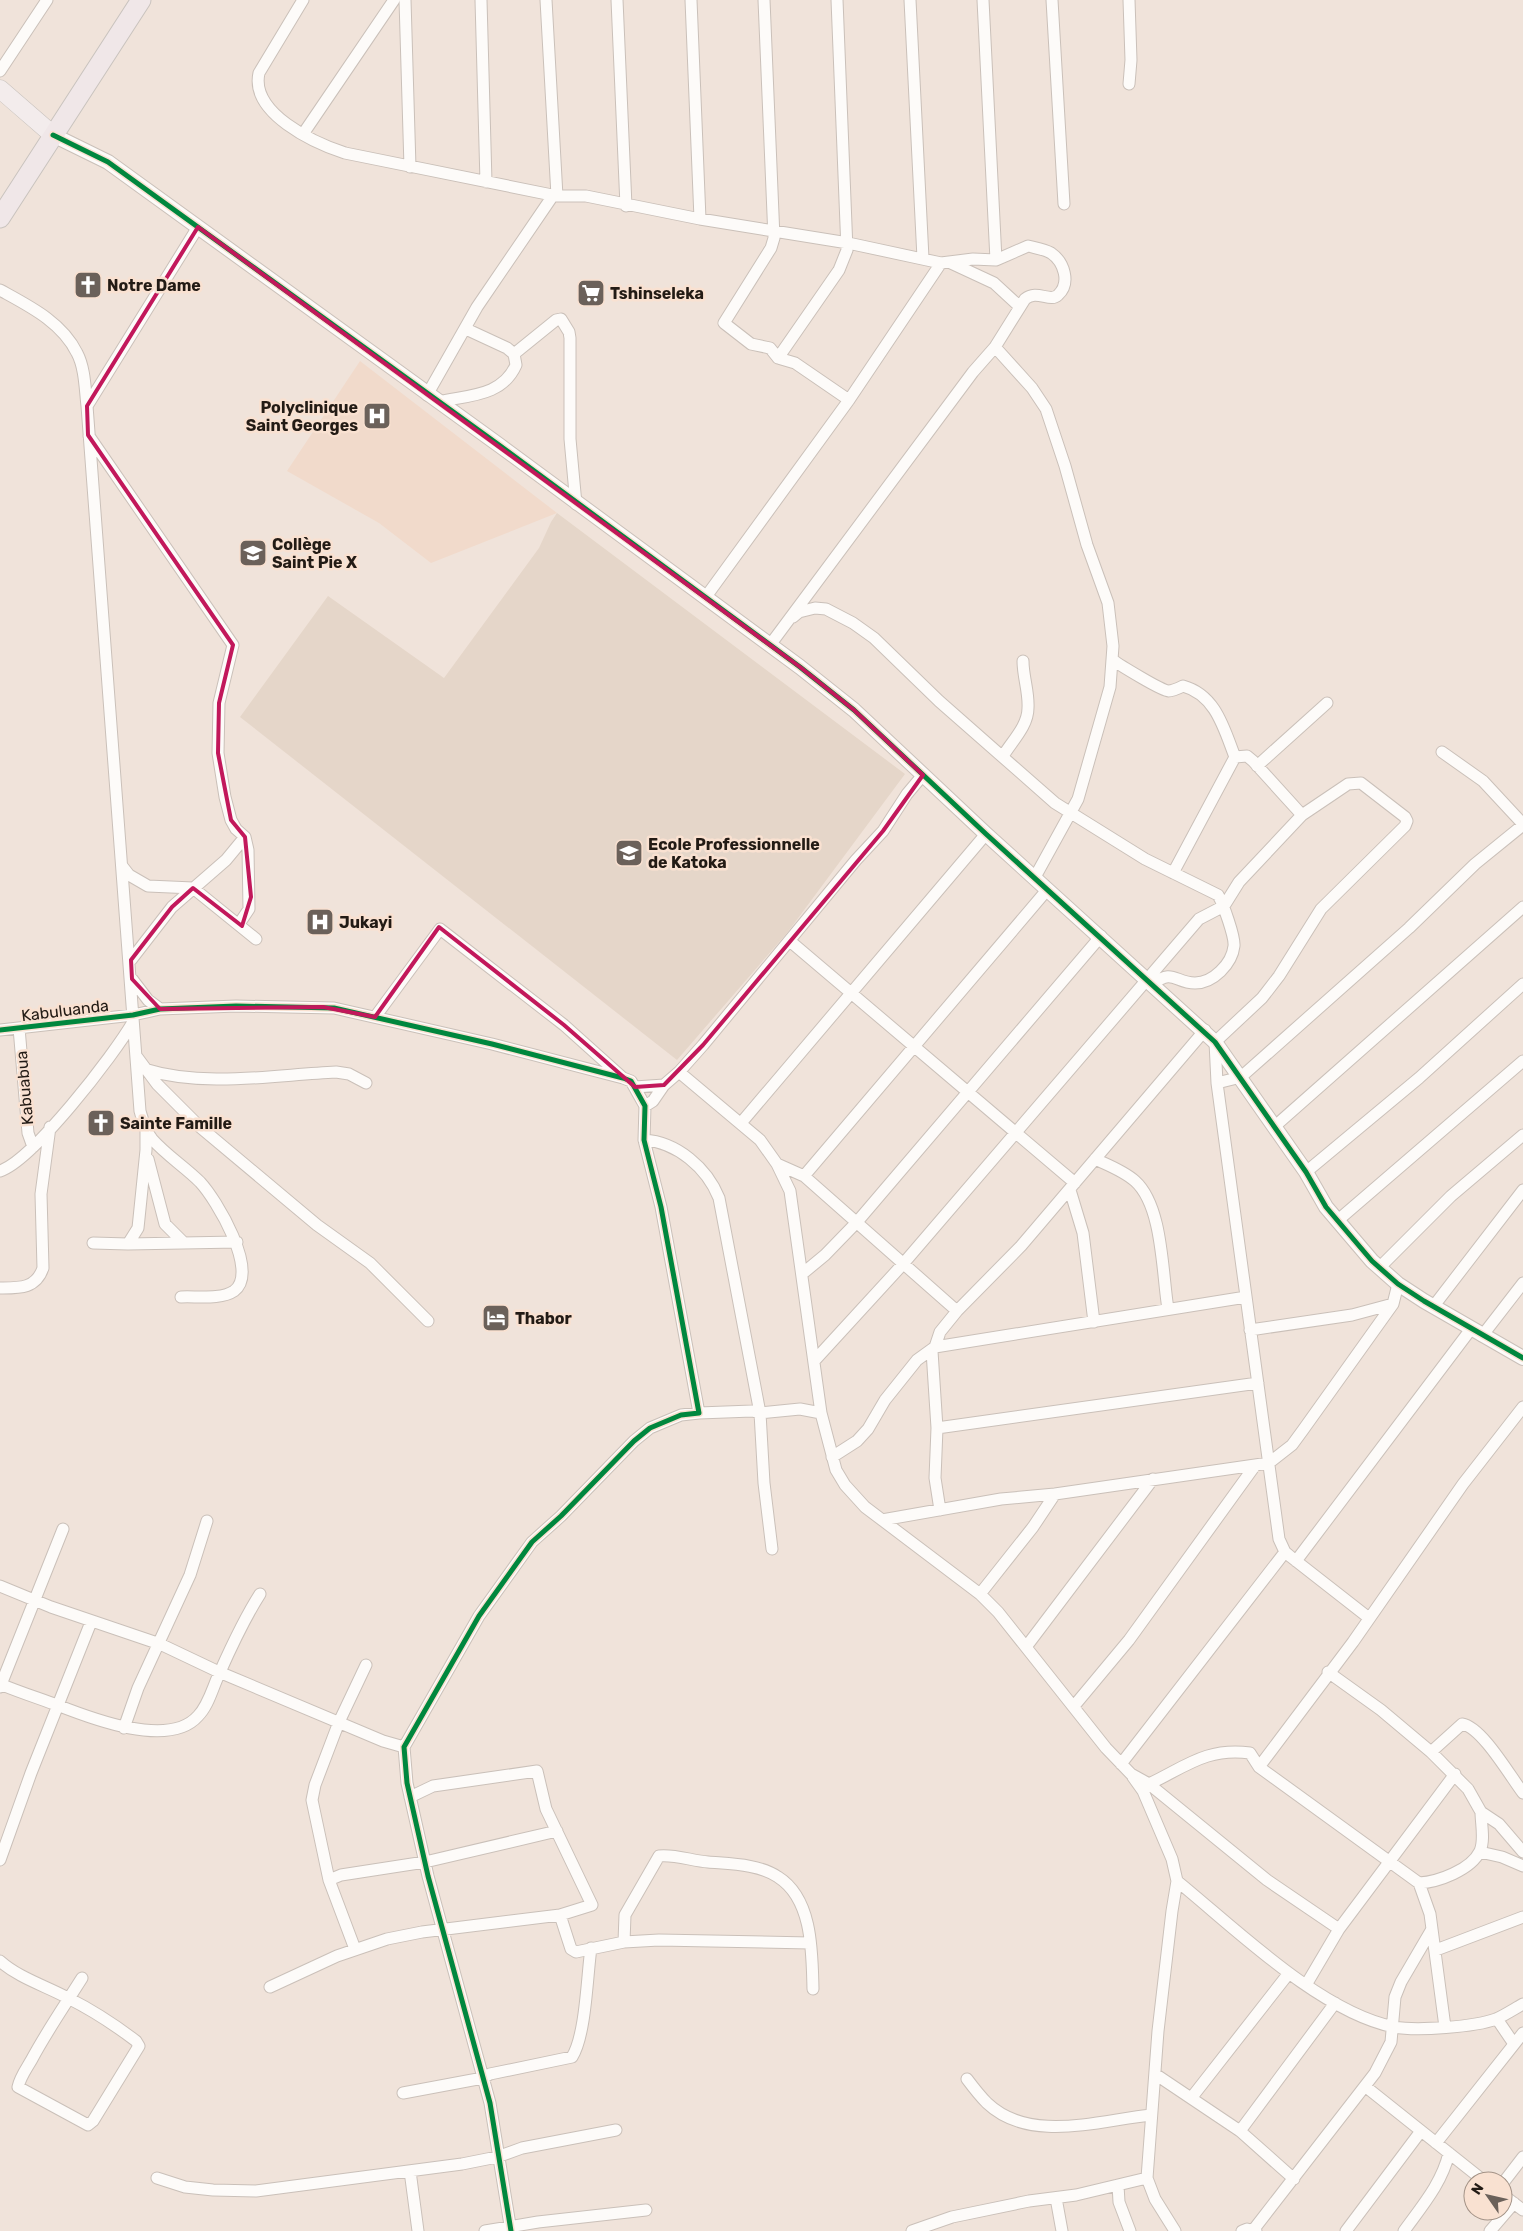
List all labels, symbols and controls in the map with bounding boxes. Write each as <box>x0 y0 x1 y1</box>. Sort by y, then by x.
church icon: Notre Dame <box>73 270 103 300</box>
place label: Notre Dame <box>107 276 201 295</box>
supermarket icon: Tshinseleka <box>576 278 606 308</box>
place label: Tshinseleka <box>610 284 704 303</box>
place label: Polyclinique Saint Georges <box>246 398 358 435</box>
hospital icon: Polyclinique Saint Georges <box>362 401 392 431</box>
place label: Collège Saint Pie X <box>272 535 357 572</box>
school or university icon: Collège Saint Pie X <box>238 538 268 568</box>
place label: Ecole Professionnelle de Katoka <box>648 835 820 872</box>
school or university icon: Ecole Professionnelle de Katoka <box>614 838 644 868</box>
hospital icon: Jukayi <box>305 907 335 937</box>
place label: Jukayi <box>339 913 392 932</box>
street label: Kabuluanda <box>20 996 110 1025</box>
street label: Kabuabua <box>12 1050 37 1126</box>
church icon: Sainte Famille <box>86 1108 116 1138</box>
place label: Sainte Famille <box>120 1114 232 1133</box>
hotel icon: Thabor <box>481 1303 511 1333</box>
place label: Thabor <box>515 1309 573 1328</box>
north arrow <box>1463 2171 1513 2221</box>
text: N <box>1468 2180 1488 2198</box>

